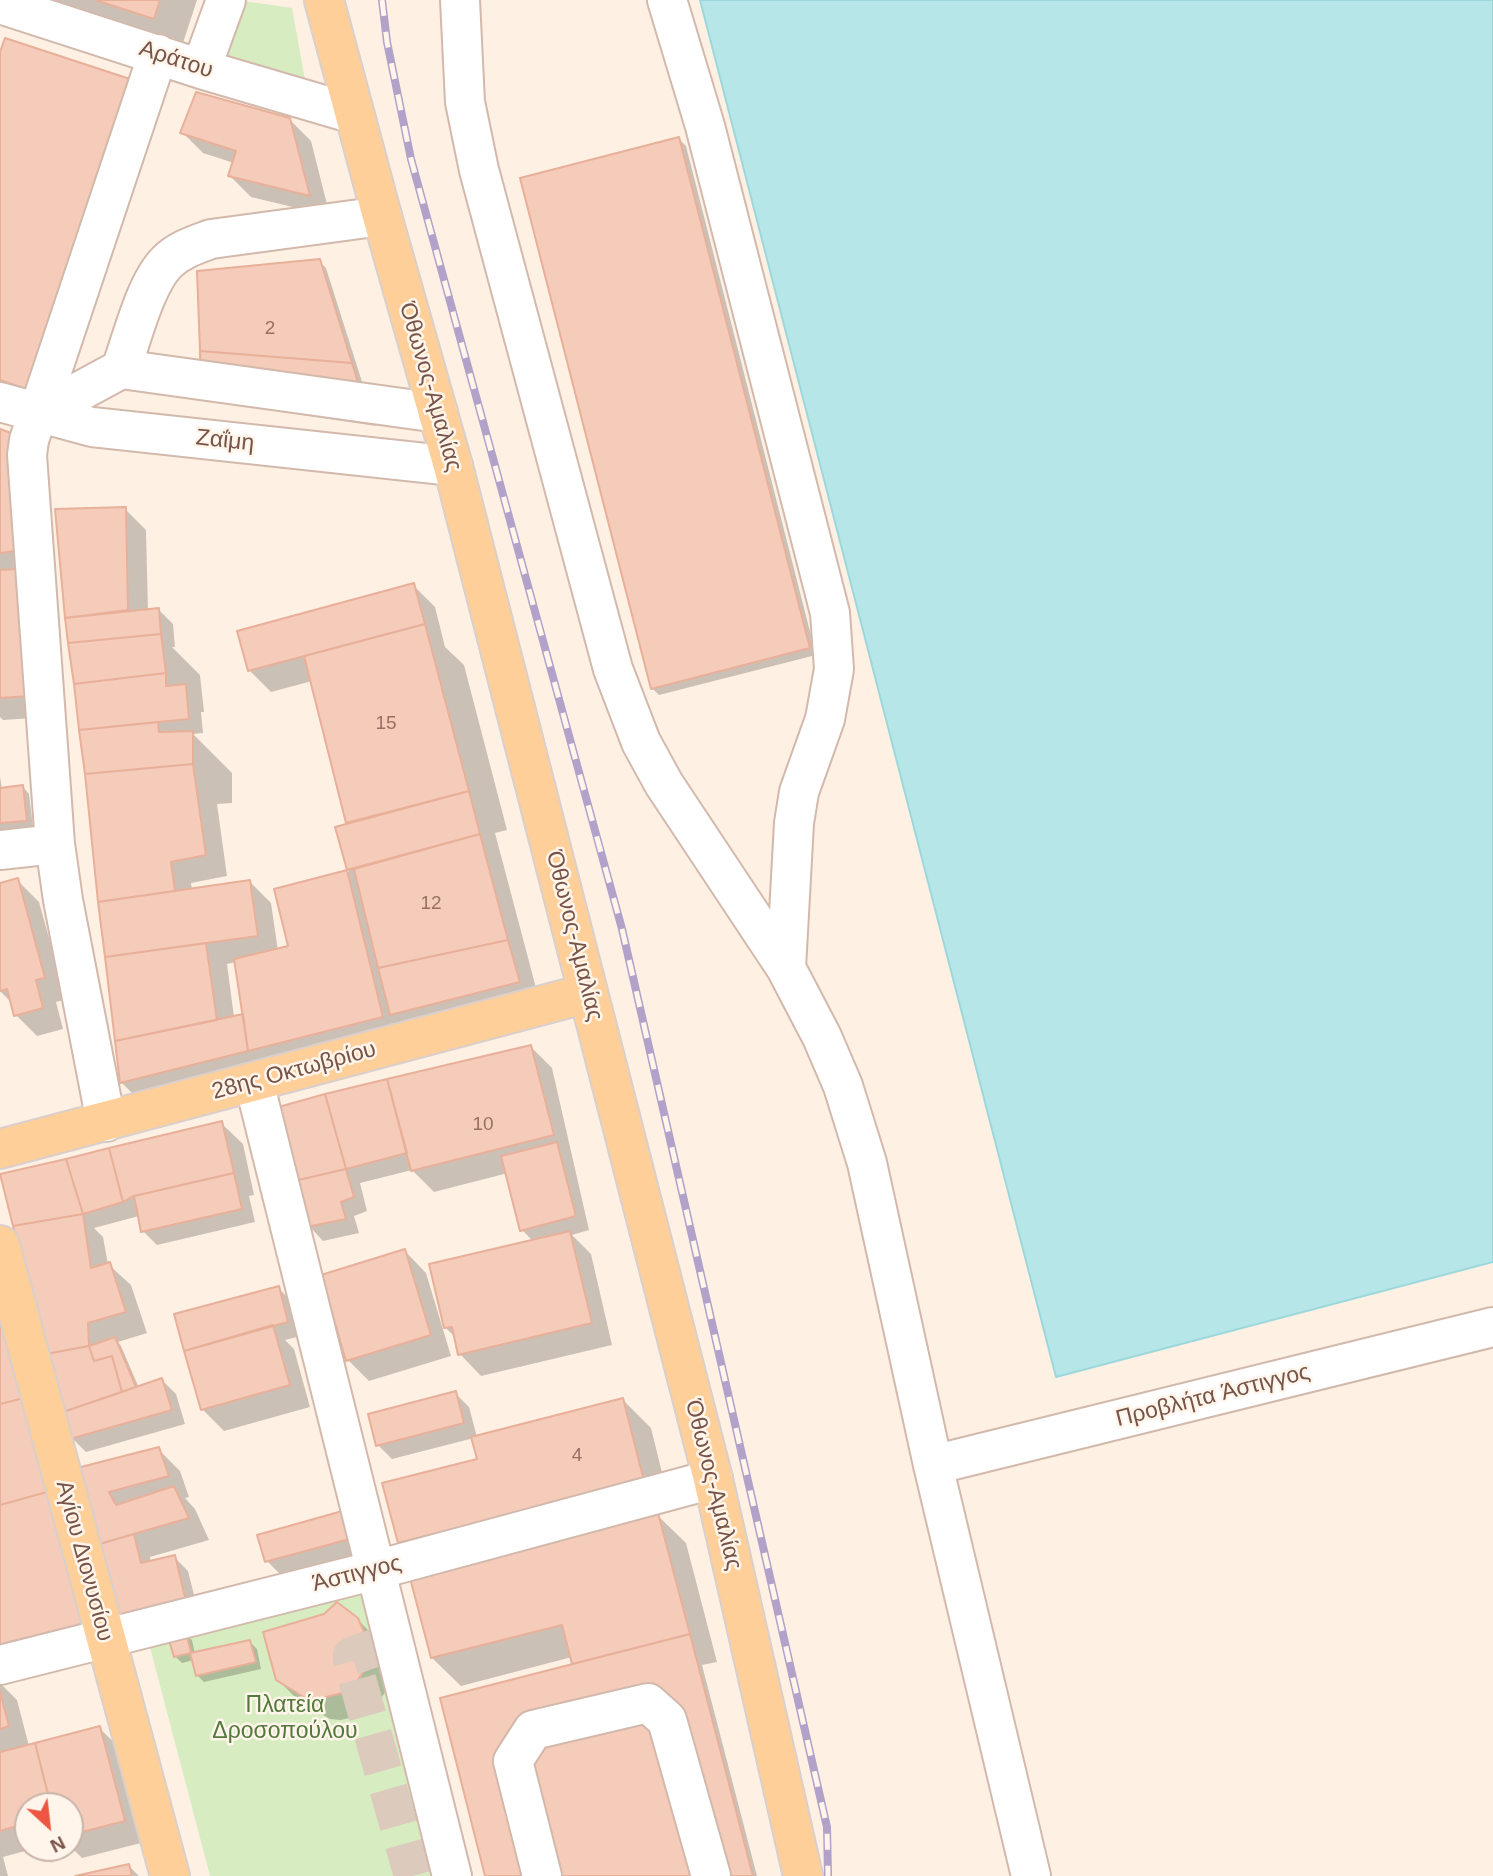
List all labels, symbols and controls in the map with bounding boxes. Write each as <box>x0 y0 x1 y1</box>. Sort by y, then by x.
street label: Αράτου <box>136 35 216 85</box>
street label: Όθωνος-Αμαλίας <box>393 299 467 475</box>
house number: 2 <box>265 318 275 340</box>
street label: Ζαΐμη <box>194 424 256 458</box>
house number: 15 <box>375 713 397 735</box>
street label: Όθωνος-Αμαλίας <box>540 848 608 1024</box>
house number: 12 <box>420 893 442 915</box>
street label: 28ης Οκτωβρίου <box>209 1036 379 1106</box>
house number: 10 <box>472 1114 494 1136</box>
street label: Προβλήτα Άστιγγος <box>1113 1359 1313 1433</box>
street label: Όθωνος-Αμαλίας <box>679 1397 747 1573</box>
house number: 4 <box>572 1445 582 1467</box>
street label: Αγίου Διονυσίου <box>49 1478 119 1644</box>
street label: Άστιγγος <box>310 1550 404 1598</box>
park label: Πλατεία Δροσοπούλου <box>212 1692 358 1746</box>
north arrow <box>14 1792 84 1862</box>
text: N <box>47 1832 69 1857</box>

